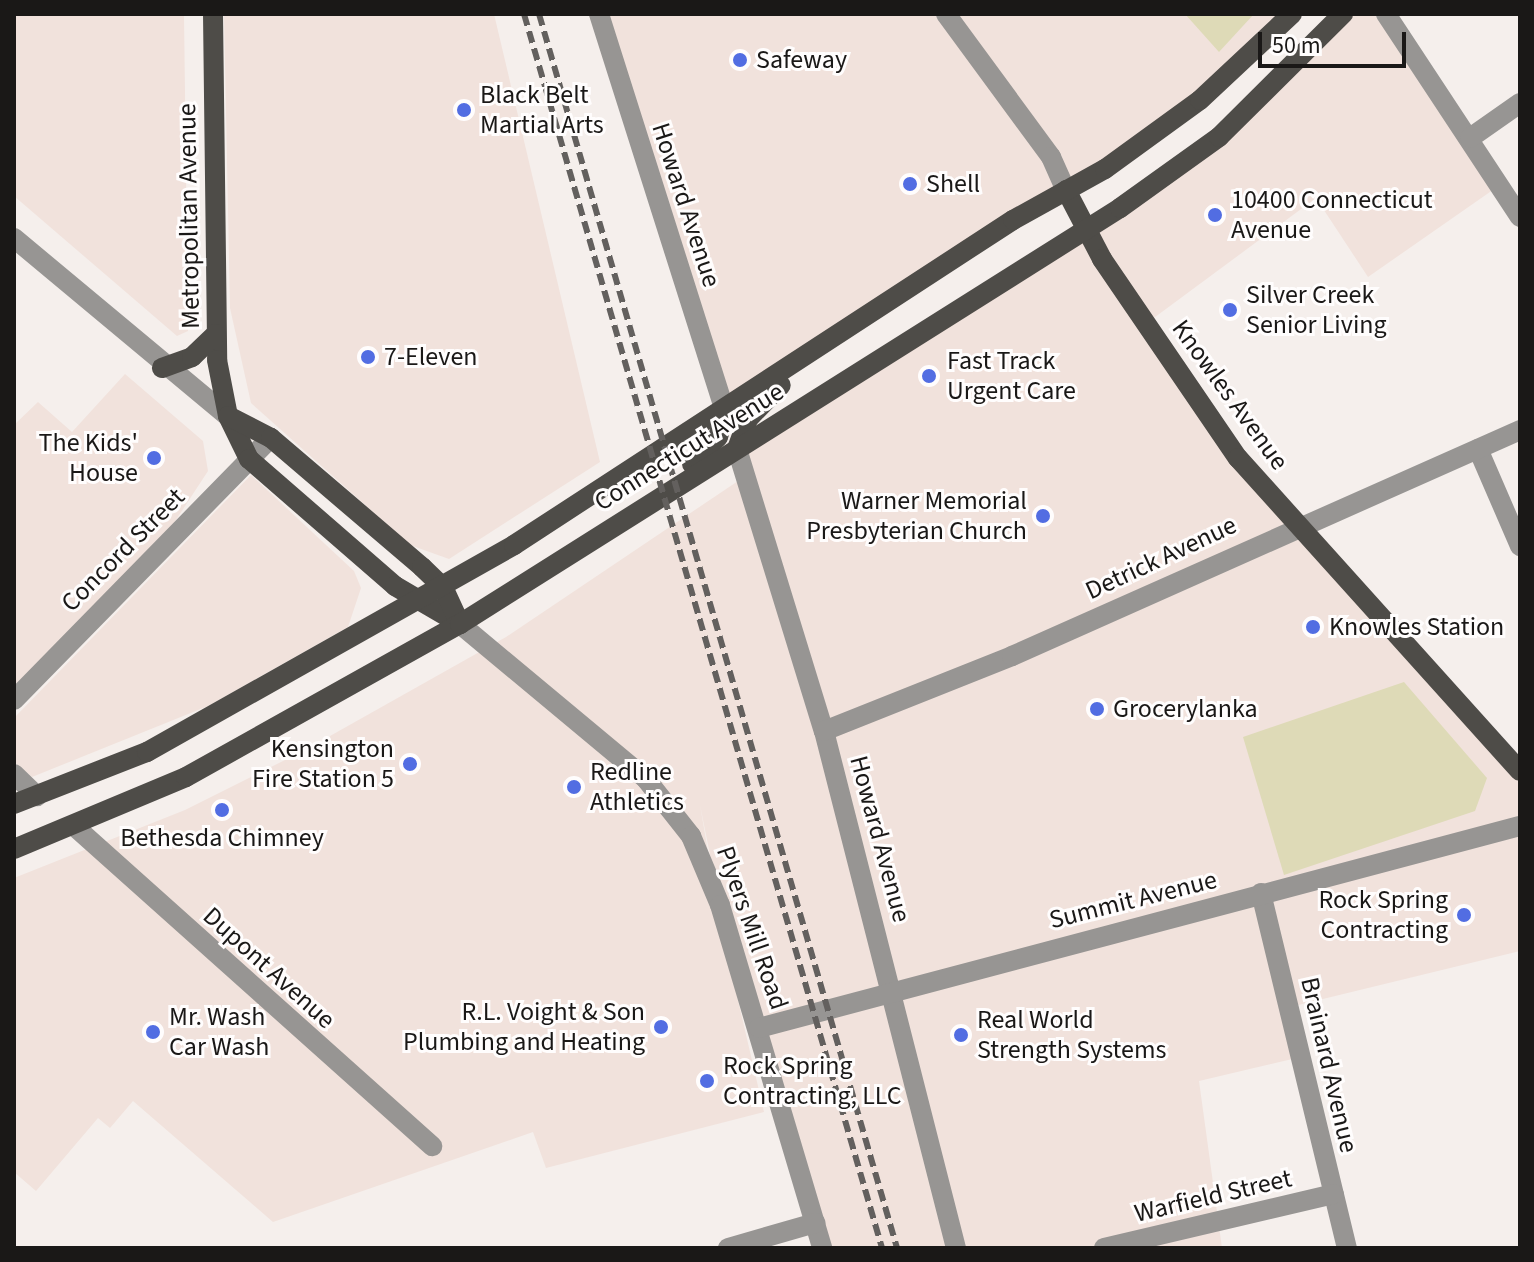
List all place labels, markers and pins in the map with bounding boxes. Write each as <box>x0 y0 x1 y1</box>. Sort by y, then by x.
place label: Safeway <box>756 44 847 76</box>
marker: Safeway <box>731 51 749 69</box>
place label: Black Belt Martial Arts <box>480 79 604 140</box>
marker: Black Belt Martial Arts <box>455 101 473 119</box>
place label: Shell <box>926 168 980 200</box>
marker: Shell <box>901 175 919 193</box>
place label: 10400 Connecticut Avenue <box>1231 184 1433 246</box>
marker: 10400 Connecticut Avenue <box>1206 206 1224 224</box>
place label: Silver Creek Senior Living <box>1246 279 1387 340</box>
marker: Silver Creek Senior Living <box>1221 301 1239 319</box>
place label: 7-Eleven <box>384 341 478 373</box>
place label: Fast Track Urgent Care <box>947 345 1076 406</box>
marker: 7-Eleven <box>359 348 377 366</box>
marker: Fast Track Urgent Care <box>918 365 940 387</box>
place label: The Kids' House <box>39 427 138 488</box>
marker: The Kids' House <box>145 449 163 467</box>
place label: Warner Memorial Presbyterian Church <box>806 485 1027 546</box>
marker: Warner Memorial Presbyterian Church <box>1034 507 1052 525</box>
place label: Knowles Station <box>1329 611 1504 643</box>
marker: Knowles Station <box>1304 618 1322 636</box>
place label: Grocerylanka <box>1113 693 1258 725</box>
marker: Grocerylanka <box>1088 700 1106 718</box>
place label: Kensington Fire Station 5 <box>252 733 394 794</box>
marker: Kensington Fire Station 5 <box>401 755 419 773</box>
place label: Redline Athletics <box>590 756 684 818</box>
marker: Redline Athletics <box>565 778 583 796</box>
marker: Bethesda Chimney <box>213 801 231 819</box>
place label: Bethesda Chimney <box>120 822 324 854</box>
place label: Rock Spring Contracting <box>1318 884 1448 946</box>
marker: Rock Spring Contracting <box>1455 906 1473 924</box>
place label: R.L. Voight & Son Plumbing and Heating <box>403 996 645 1058</box>
place label: Mr. Wash Car Wash <box>169 1001 269 1062</box>
place label: Real World Strength Systems <box>977 1004 1166 1066</box>
marker: R.L. Voight & Son Plumbing and Heating <box>652 1018 670 1036</box>
marker: Mr. Wash Car Wash <box>144 1023 162 1041</box>
marker: Real World Strength Systems <box>952 1026 970 1044</box>
place label: Rock Spring Contracting, LLC <box>723 1050 902 1112</box>
marker: Rock Spring Contracting, LLC <box>698 1072 716 1090</box>

